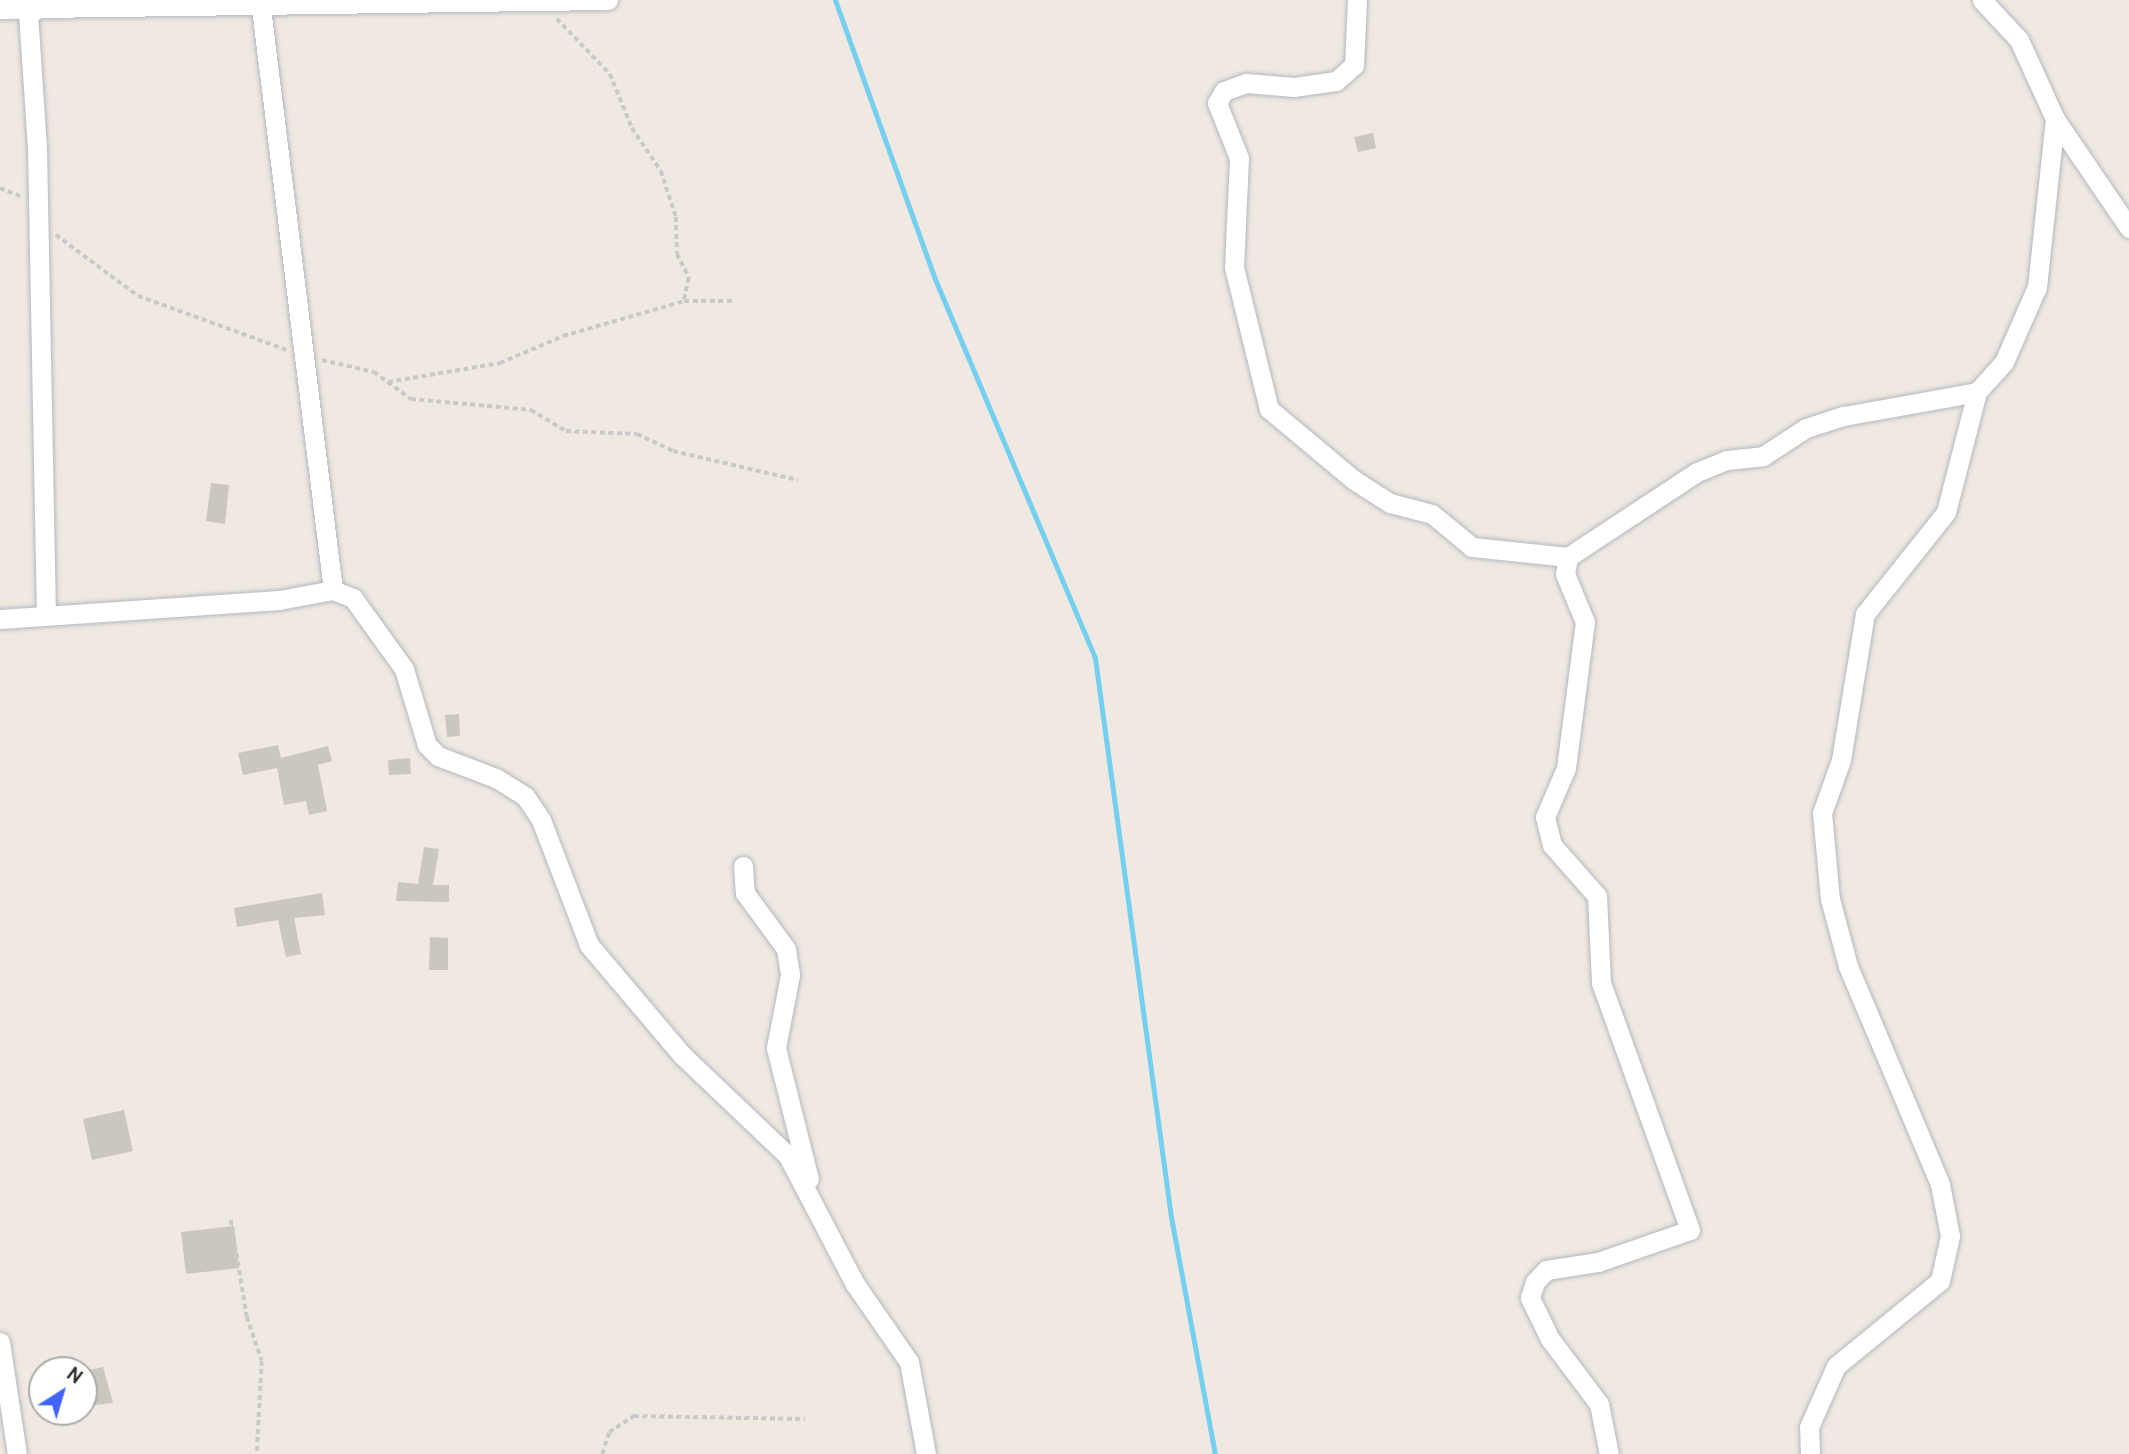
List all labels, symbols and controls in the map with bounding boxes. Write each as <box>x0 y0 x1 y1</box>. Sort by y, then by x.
north arrow <box>28 1356 98 1426</box>
text: N <box>62 1362 87 1389</box>

